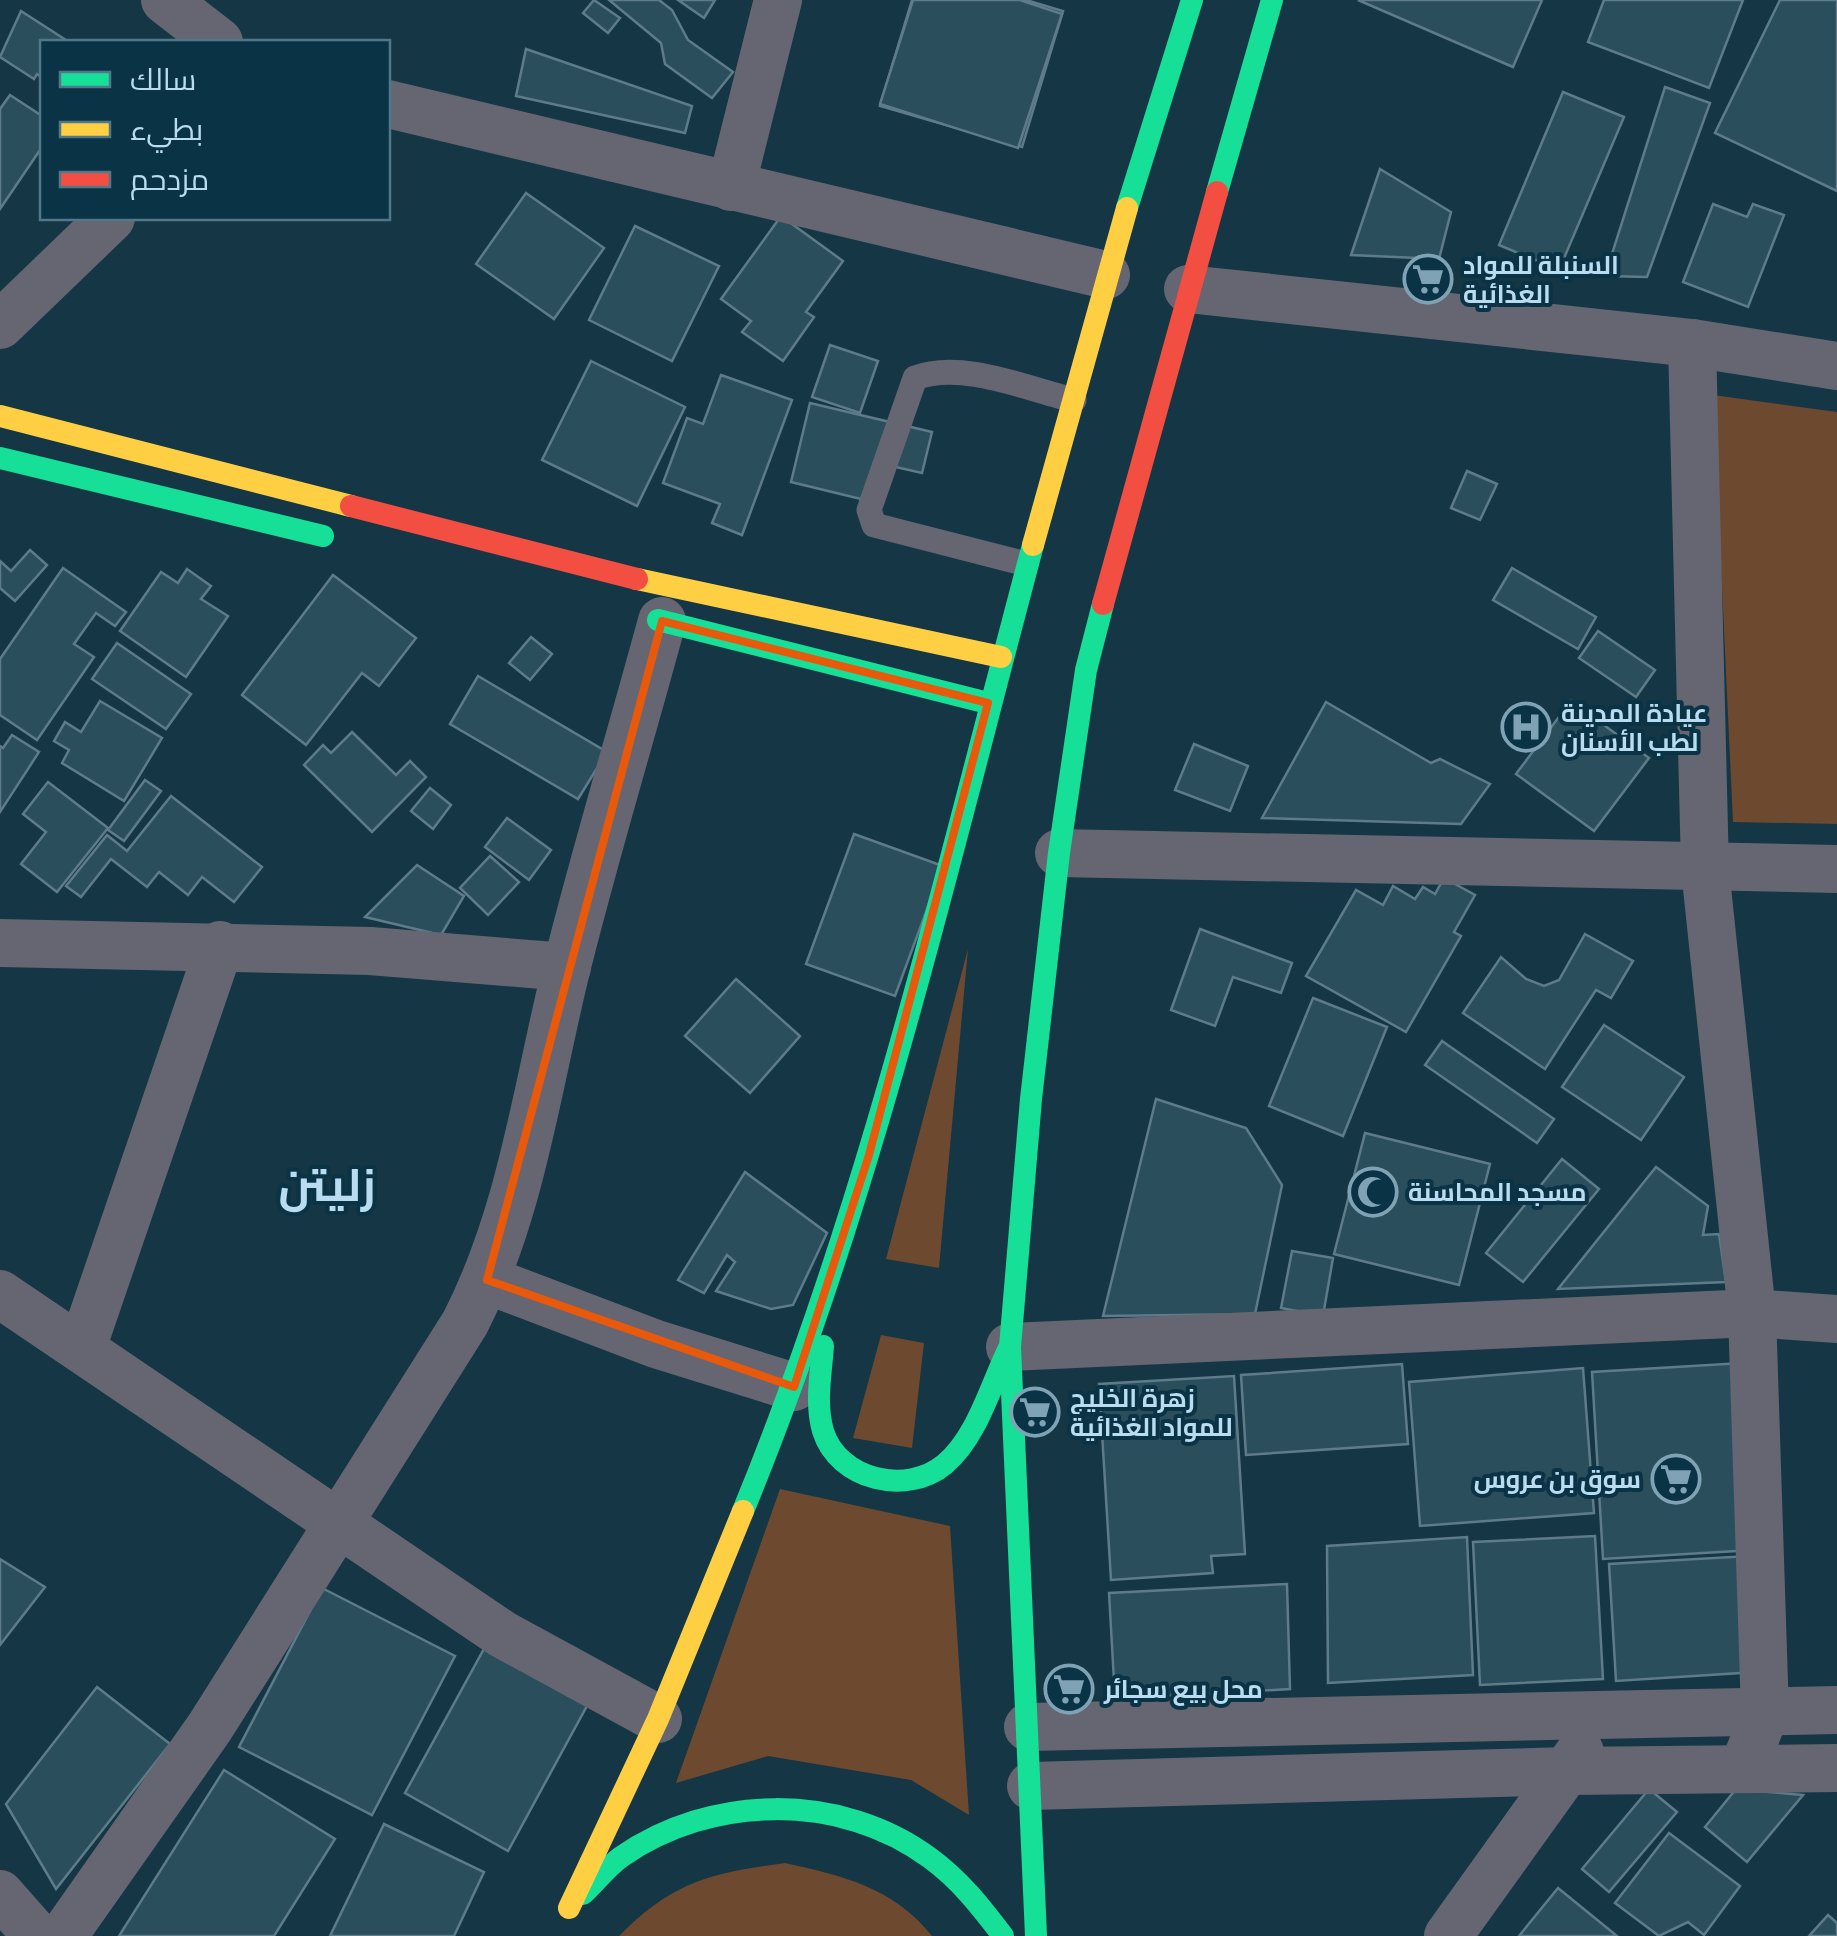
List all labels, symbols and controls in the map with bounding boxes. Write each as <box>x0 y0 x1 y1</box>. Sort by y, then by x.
legend <box>40 40 390 220</box>
text: سالك <box>130 60 196 96</box>
text: بطيء <box>130 110 203 153</box>
text: مزدحم <box>130 160 209 200</box>
place label: السنبلة للمواد الغذائية <box>1463 249 1619 308</box>
supermarket icon: السنبلة للمواد الغذائية <box>1402 253 1454 305</box>
place label: عيادة المدينة لطب الأسنان <box>1561 697 1708 757</box>
hospital icon: عيادة المدينة لطب الأسنان <box>1500 701 1552 753</box>
district label: زليتن <box>278 1156 376 1213</box>
mosque icon: مسجد المحاسنة <box>1347 1166 1399 1218</box>
place label: مسجد المحاسنة <box>1408 1176 1587 1206</box>
place label: زهرة الخليج للمواد الغذائية <box>1070 1382 1233 1442</box>
supermarket icon: زهرة الخليج للمواد الغذائية <box>1009 1386 1061 1438</box>
supermarket icon: سوق بن عروس <box>1650 1453 1702 1505</box>
place label: سوق بن عروس <box>1474 1463 1641 1495</box>
supermarket icon: محل بيع سجائر <box>1043 1663 1095 1715</box>
place label: محل بيع سجائر <box>1103 1673 1263 1706</box>

